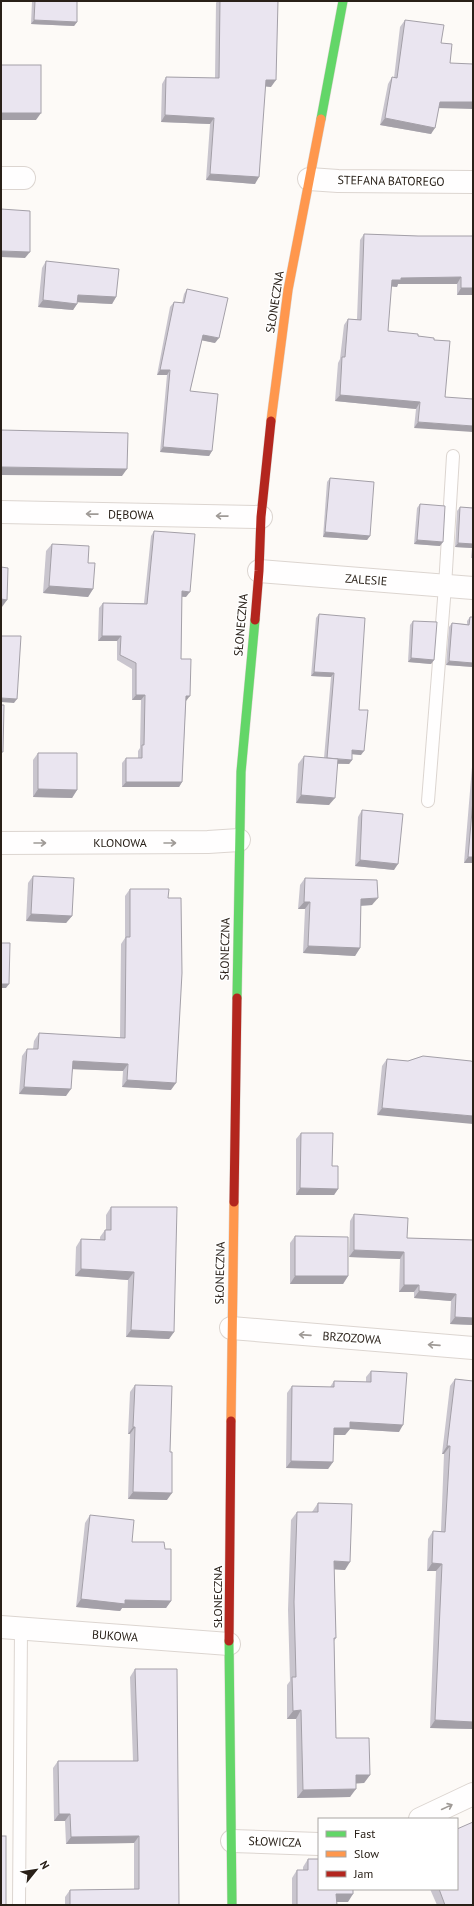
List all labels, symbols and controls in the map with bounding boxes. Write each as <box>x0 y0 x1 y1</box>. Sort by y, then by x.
street label: STEFANA BATOREGO <box>337 172 445 189</box>
street label: SŁONECZNA <box>262 270 287 334</box>
street label: DĘBOWA <box>108 507 154 522</box>
one-way arrow <box>86 510 99 518</box>
one-way arrow <box>216 513 229 520</box>
street label: ZALESIE <box>344 571 388 588</box>
street label: SŁONECZNA <box>230 593 251 657</box>
street label: KLONOWA <box>93 835 147 850</box>
one-way arrow <box>33 839 46 847</box>
one-way arrow <box>163 839 176 847</box>
street label: SŁONECZNA <box>216 918 233 980</box>
street label: SŁONECZNA <box>211 1242 228 1304</box>
street label: BRZOZOWA <box>322 1328 382 1347</box>
one-way arrow <box>298 1331 311 1338</box>
one-way arrow <box>428 1341 441 1348</box>
street label: SŁONECZNA <box>210 1566 225 1628</box>
street label: BUKOWA <box>91 1626 139 1645</box>
one-way arrow <box>440 1803 452 1810</box>
legend <box>318 1818 458 1890</box>
text: Fast <box>354 1826 375 1841</box>
street label: SŁOWICZA <box>248 1833 302 1850</box>
text: Slow <box>354 1846 379 1861</box>
north arrow <box>16 1850 56 1890</box>
text: N <box>37 1858 53 1872</box>
text: Jam <box>353 1866 373 1881</box>

